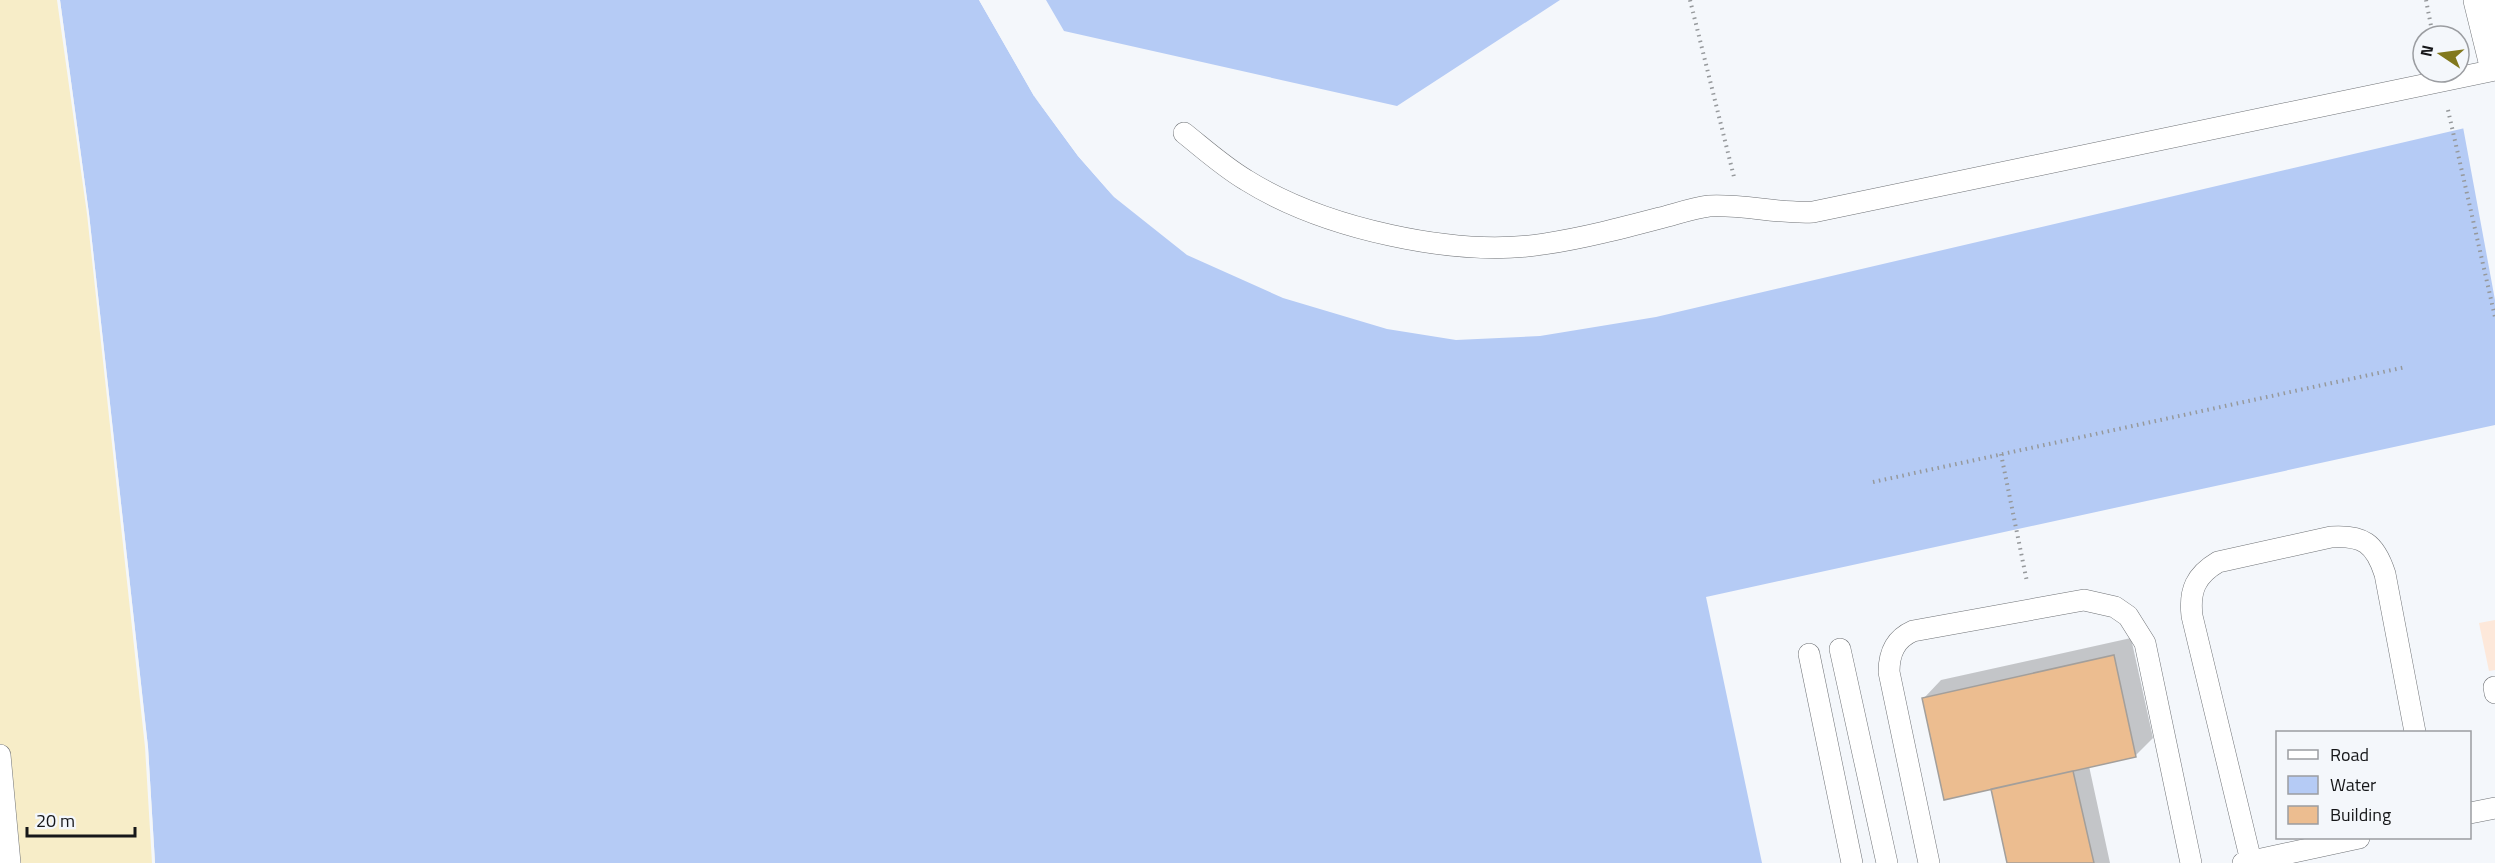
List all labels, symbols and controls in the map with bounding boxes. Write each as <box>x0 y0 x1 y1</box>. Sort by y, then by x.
north arrow <box>2411 24 2471 84</box>
text: N <box>2413 43 2439 59</box>
legend <box>2276 731 2471 839</box>
text: Road <box>2330 741 2369 768</box>
text: Water <box>2330 771 2376 798</box>
scale bar <box>27 800 135 838</box>
text: Building <box>2330 801 2391 828</box>
text: 20 m <box>36 807 75 834</box>

